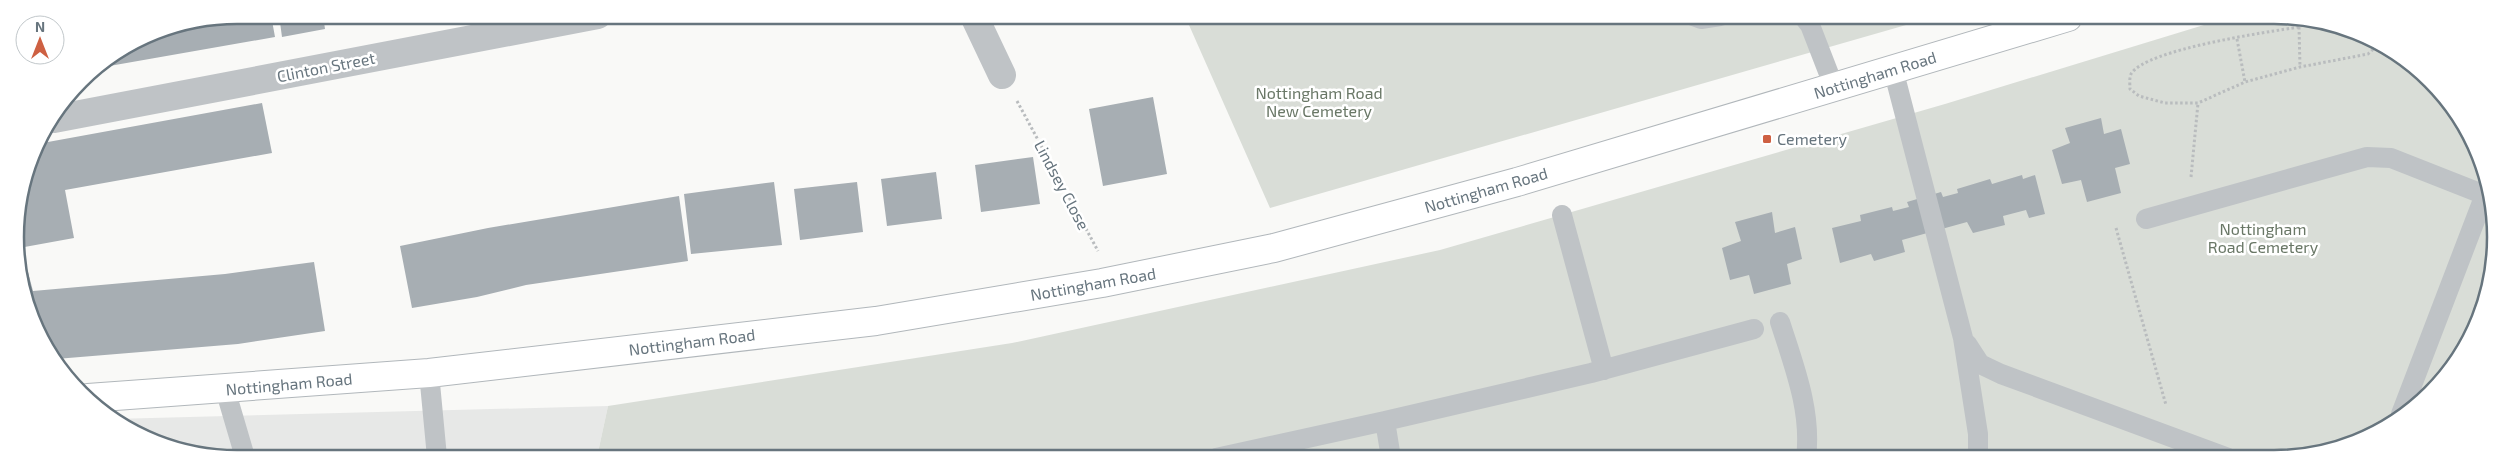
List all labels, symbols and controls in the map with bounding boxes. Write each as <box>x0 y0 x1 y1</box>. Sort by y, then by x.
north arrow <box>15 15 65 65</box>
text: N <box>35 18 45 35</box>
street label: Nottingham Road <box>1811 47 1938 102</box>
street label: Clinton Street <box>275 48 377 85</box>
park label: Nottingham Road New Cemetery <box>1255 83 1383 120</box>
place label: Cemetery <box>1777 129 1847 148</box>
marker: Cemetery <box>1761 133 1773 145</box>
street label: Lindsey Close <box>1031 137 1094 233</box>
street label: Nottingham Road <box>1422 163 1550 216</box>
park label: Nottingham Road Cemetery <box>2208 219 2319 256</box>
street label: Nottingham Road <box>1029 263 1157 304</box>
street label: Nottingham Road <box>628 324 756 359</box>
street label: Nottingham Road <box>225 368 353 399</box>

